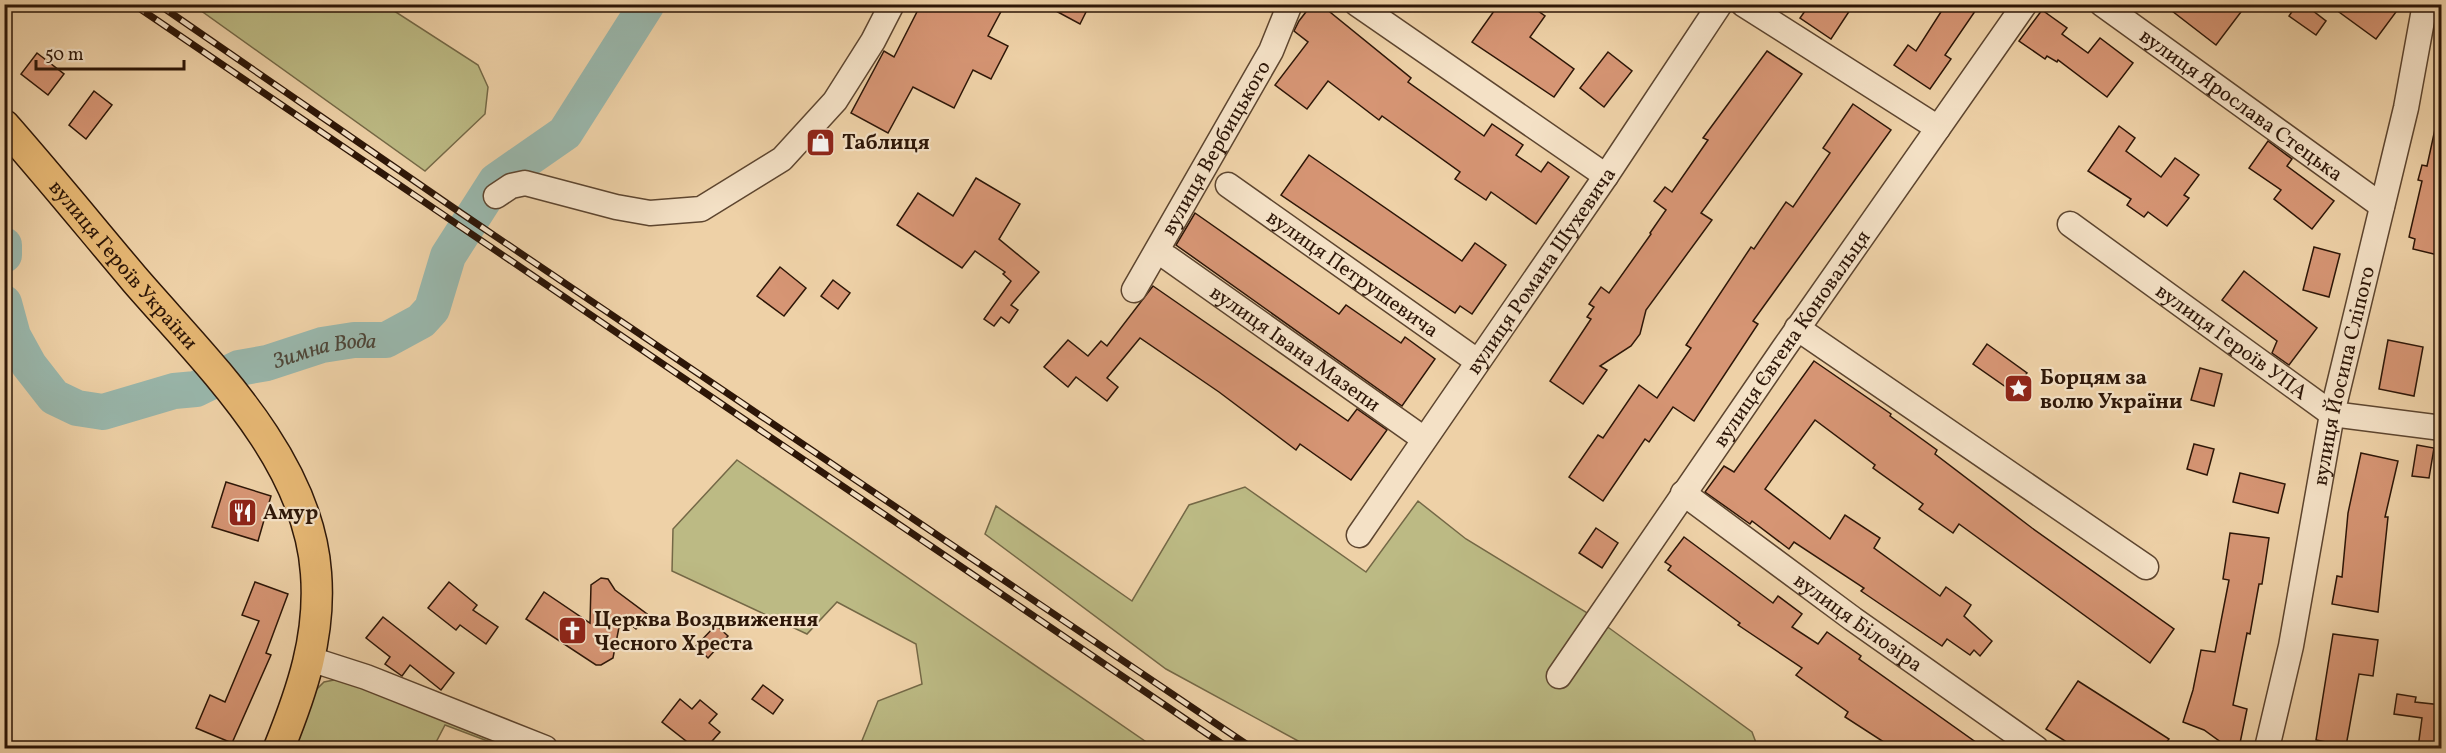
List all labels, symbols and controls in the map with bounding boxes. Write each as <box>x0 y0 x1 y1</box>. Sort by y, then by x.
street label: вулиця Ярослава Стецька <box>2133 22 2348 189</box>
scale bar <box>36 33 184 71</box>
text: 50 m <box>45 43 84 68</box>
street label: вулиця Вербицького <box>1155 56 1279 241</box>
shop icon: Таблиця <box>805 126 837 158</box>
place label: Таблиця <box>842 129 930 158</box>
street label: вулиця Романа Шухевича <box>1461 162 1624 381</box>
street label: вулиця Героїв України <box>41 174 204 357</box>
street label: вулиця Петрушевича <box>1260 204 1444 345</box>
street label: вулиця Євгена Коновальця <box>1707 225 1878 454</box>
street label: вулиця Йосипа Сліпого <box>2307 263 2383 488</box>
street label: вулиця Героїв УПА <box>2149 278 2313 408</box>
street label: вулиця Івана Мазепи <box>1203 279 1386 420</box>
water label: Зимна Вода <box>269 327 376 378</box>
place label: Борцям за волю України <box>2040 364 2182 417</box>
place icon: Борцям за волю України <box>2003 373 2035 405</box>
restaurant icon: Амур <box>226 496 258 528</box>
place label: Амур <box>263 499 318 528</box>
street label: вулиця Білозіра <box>1787 567 1928 680</box>
place label: Церква Воздвиження Чесного Хреста <box>594 606 818 659</box>
church icon: Церква Воздвиження Чесного Хреста <box>557 615 589 647</box>

